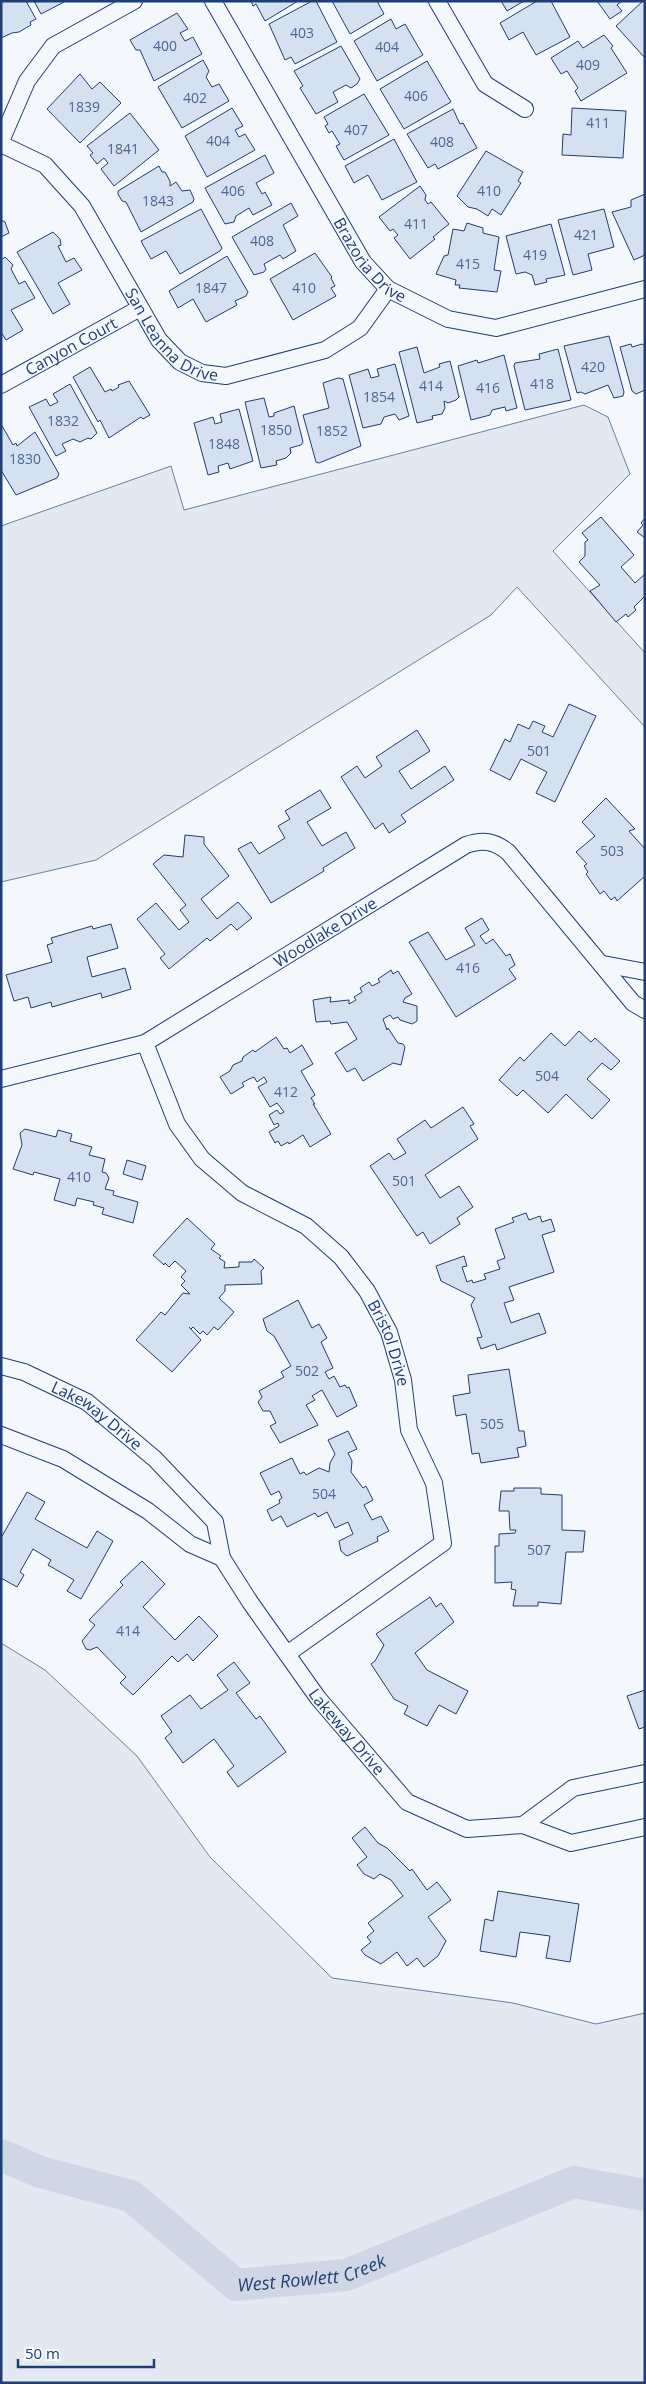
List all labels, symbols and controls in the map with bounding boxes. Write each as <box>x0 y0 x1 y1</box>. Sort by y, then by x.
house number: 403 <box>290 23 314 42</box>
house number: 400 <box>153 36 177 55</box>
house number: 404 <box>375 37 399 56</box>
house number: 409 <box>576 55 600 74</box>
house number: 406 <box>404 86 428 105</box>
house number: 402 <box>183 88 207 107</box>
house number: 1839 <box>68 97 100 116</box>
house number: 411 <box>586 113 610 132</box>
house number: 407 <box>344 120 368 139</box>
house number: 404 <box>206 131 230 150</box>
house number: 408 <box>430 132 454 151</box>
house number: 1841 <box>107 139 139 158</box>
house number: 406 <box>221 181 245 200</box>
house number: 410 <box>477 181 501 200</box>
house number: 1843 <box>142 191 174 210</box>
street label: Brazoria Drive <box>329 213 410 307</box>
house number: 411 <box>404 214 428 233</box>
house number: 421 <box>574 225 598 244</box>
house number: 408 <box>250 231 274 250</box>
house number: 419 <box>523 245 547 264</box>
house number: 415 <box>456 254 480 273</box>
house number: 1847 <box>195 278 227 297</box>
house number: 410 <box>292 278 316 297</box>
street label: San Leanna Drive <box>120 284 220 386</box>
street label: Canyon Court <box>21 312 121 381</box>
house number: 420 <box>581 357 605 376</box>
house number: 418 <box>530 374 554 393</box>
house number: 414 <box>419 376 443 395</box>
house number: 416 <box>476 378 500 397</box>
house number: 1854 <box>363 387 395 406</box>
house number: 1832 <box>47 411 79 430</box>
house number: 1850 <box>260 420 292 439</box>
house number: 1852 <box>316 421 348 440</box>
house number: 1848 <box>208 434 240 453</box>
house number: 1830 <box>9 449 41 468</box>
house number: 501 <box>527 741 551 760</box>
house number: 503 <box>600 841 624 860</box>
street label: Woodlake Drive <box>269 892 381 972</box>
house number: 416 <box>456 958 480 977</box>
house number: 504 <box>535 1066 559 1085</box>
house number: 412 <box>274 1082 298 1101</box>
house number: 410 <box>67 1167 91 1186</box>
house number: 501 <box>392 1171 416 1190</box>
street label: Bristol Drive <box>363 1296 415 1387</box>
house number: 502 <box>295 1361 319 1380</box>
street label: Lakeway Drive <box>48 1376 147 1455</box>
house number: 505 <box>480 1414 504 1433</box>
house number: 504 <box>312 1484 336 1503</box>
house number: 507 <box>527 1540 551 1559</box>
house number: 414 <box>116 1621 140 1640</box>
street label: Lakeway Drive <box>304 1684 390 1780</box>
water label: West Rowlett Creek <box>236 2248 390 2297</box>
scale bar <box>18 2336 154 2368</box>
text: 50 m <box>25 2343 60 2363</box>

